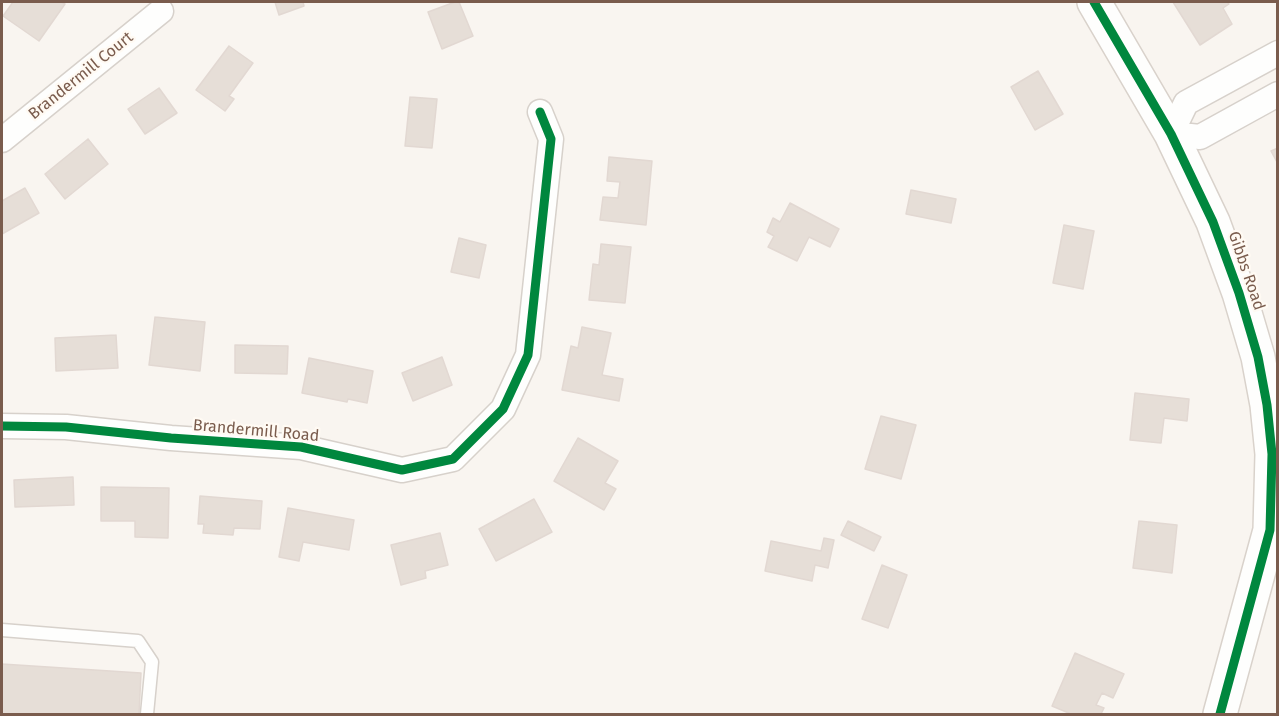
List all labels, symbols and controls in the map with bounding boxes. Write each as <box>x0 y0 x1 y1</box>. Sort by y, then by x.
street label: Brandermill Court <box>25 28 137 124</box>
street label: Gibbs Road <box>1224 229 1268 313</box>
street label: Brandermill Road <box>192 416 320 446</box>

